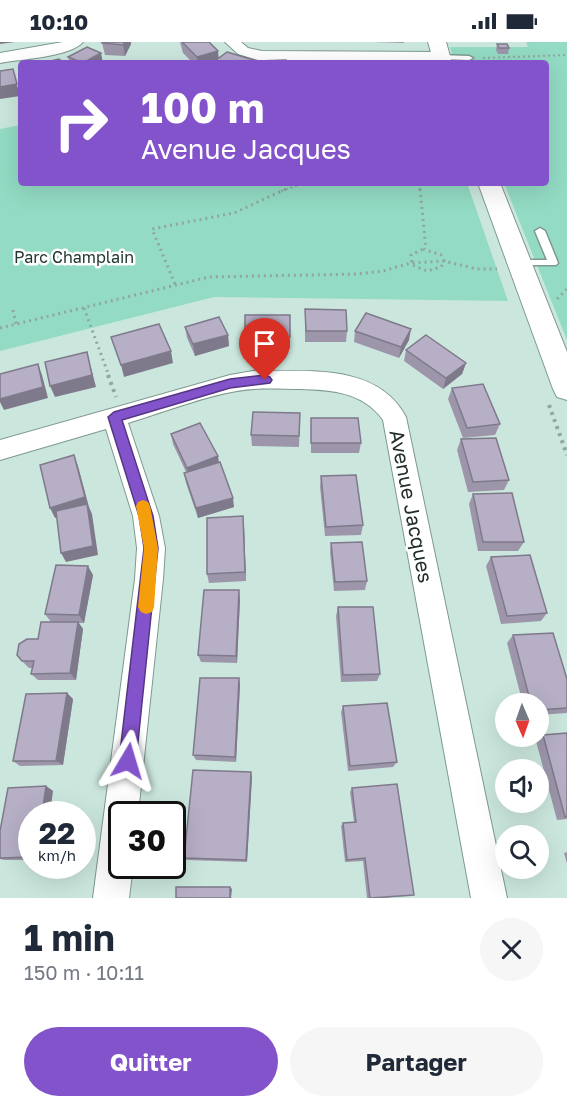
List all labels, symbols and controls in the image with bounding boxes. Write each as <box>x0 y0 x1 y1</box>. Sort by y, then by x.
text: 10:10 <box>30 8 88 35</box>
text: 100 m <box>141 82 264 132</box>
icon: right <box>42 84 120 162</box>
text: Avenue Jacques <box>141 133 351 165</box>
park label: Parc Champlain <box>14 247 134 267</box>
pin <box>239 318 290 380</box>
icon: arrive <box>248 327 281 360</box>
street label: Avenue Jacques <box>385 427 439 585</box>
north arrow <box>495 693 549 747</box>
map controls <box>495 693 549 879</box>
position arrow <box>96 729 160 793</box>
button: sound <box>495 759 549 813</box>
speed limit sign: 30 <box>108 801 186 879</box>
text: 22 <box>39 815 75 851</box>
button: search <box>495 825 549 879</box>
text: km/h <box>38 846 76 864</box>
text: 1 min <box>24 916 115 959</box>
button: close <box>480 918 543 981</box>
text: 150 m · 10:11 <box>24 960 144 984</box>
button: Quitter <box>24 1027 278 1096</box>
button: Partager <box>290 1027 543 1096</box>

